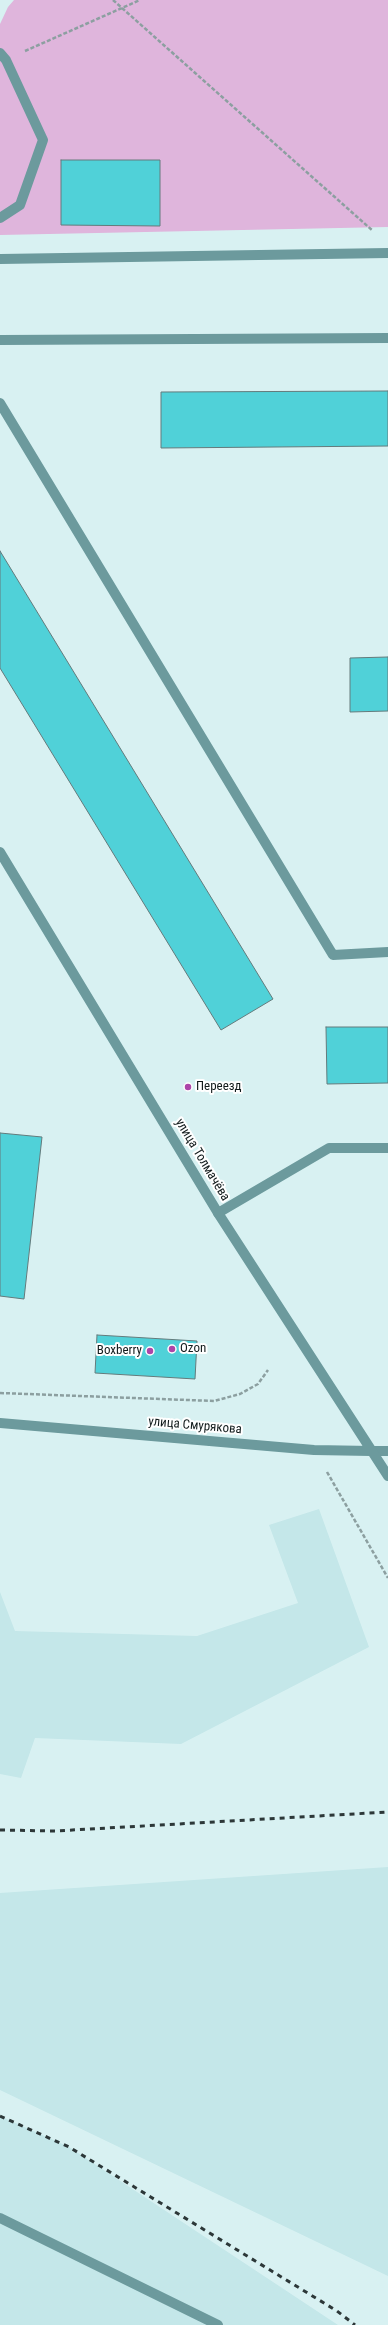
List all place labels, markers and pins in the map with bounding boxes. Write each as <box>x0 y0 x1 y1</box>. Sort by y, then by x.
place label: Переезд <box>196 1079 242 1095</box>
marker: Переезд <box>183 1082 193 1092</box>
place label: Ozon <box>180 1341 206 1357</box>
place label: Boxberry <box>97 1343 142 1359</box>
marker: Ozon <box>167 1344 177 1354</box>
marker: Boxberry <box>145 1346 155 1356</box>

